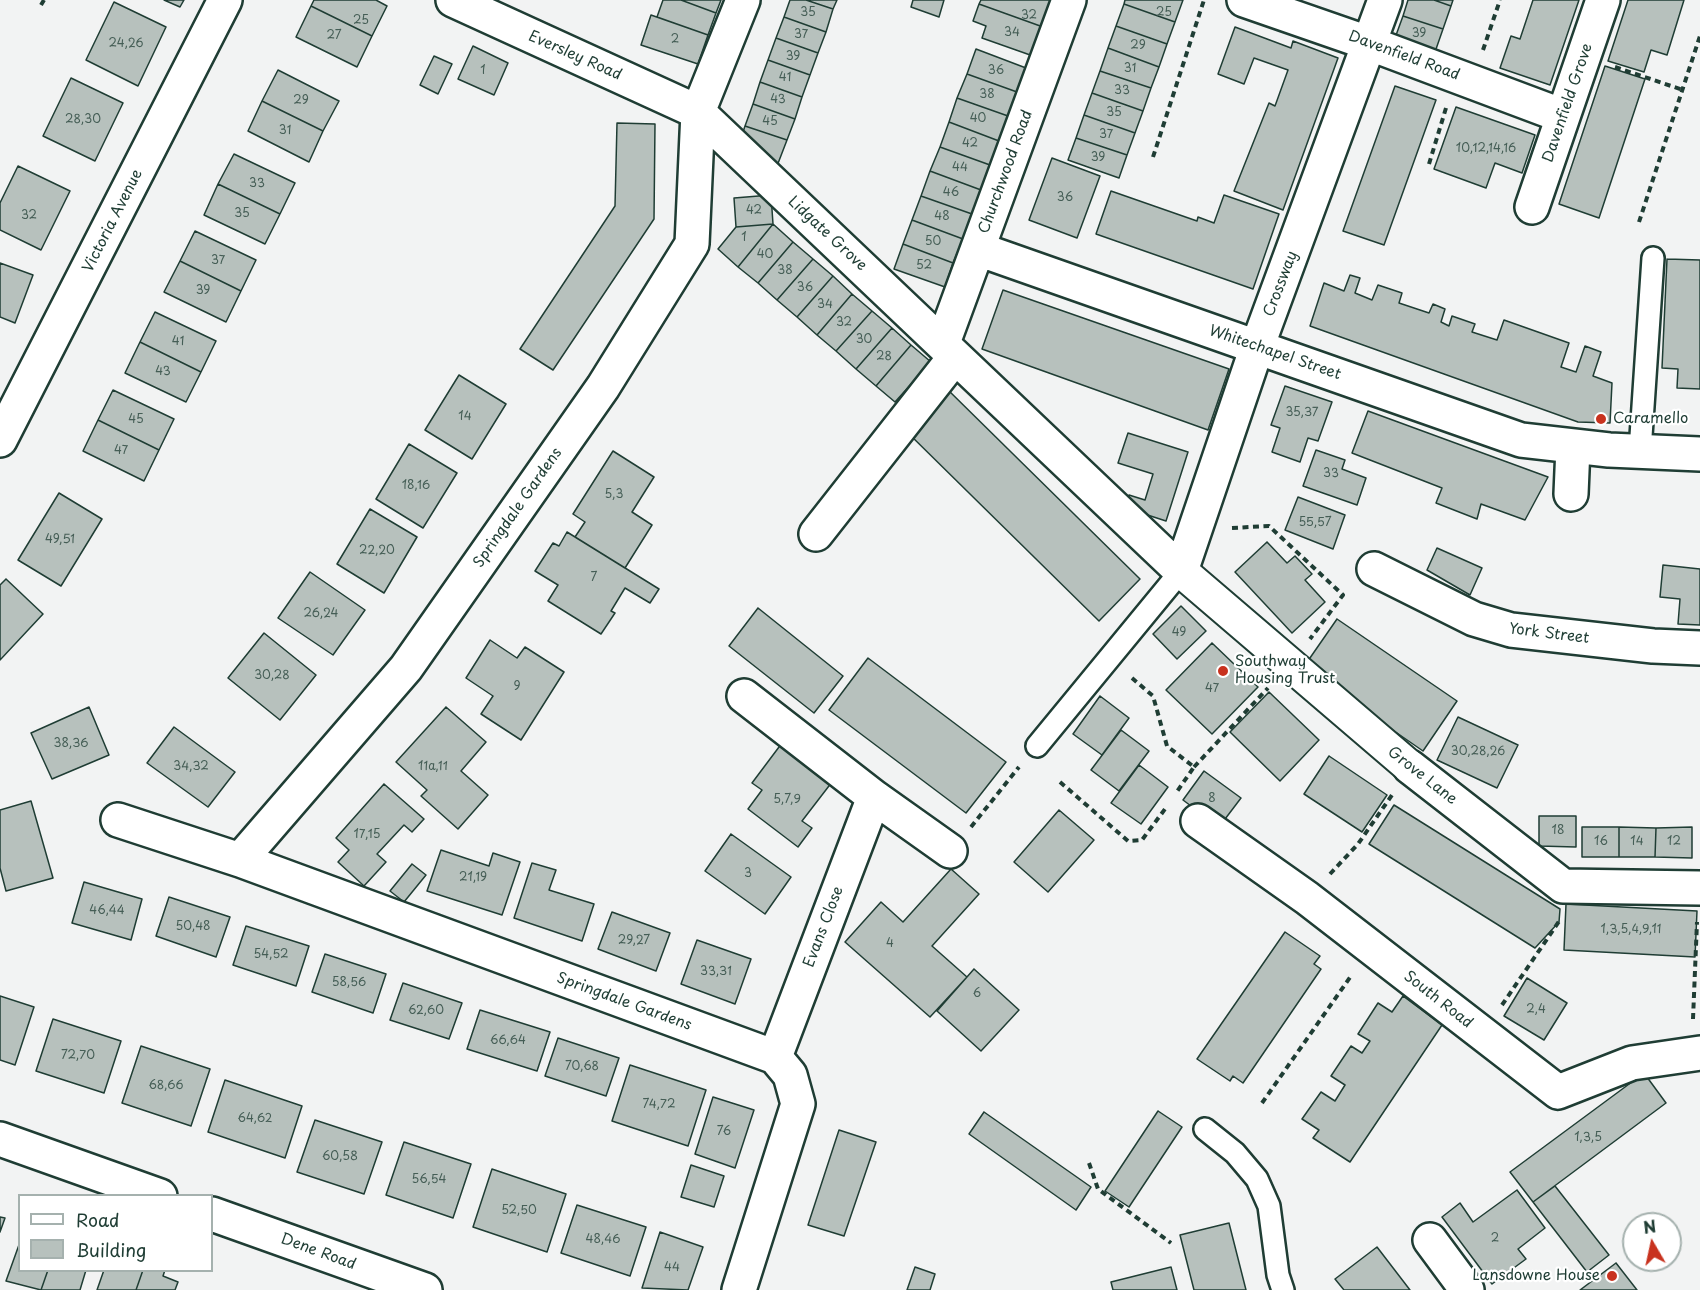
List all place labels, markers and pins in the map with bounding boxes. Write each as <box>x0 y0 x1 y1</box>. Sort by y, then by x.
place label: Caramello <box>1613 410 1688 428</box>
marker: Caramello <box>1594 412 1608 426</box>
place label: Southway Housing Trust <box>1235 653 1335 688</box>
marker: Southway Housing Trust <box>1216 664 1230 678</box>
place label: Lansdowne House <box>1472 1267 1600 1285</box>
marker: Lansdowne House <box>1605 1269 1619 1283</box>

